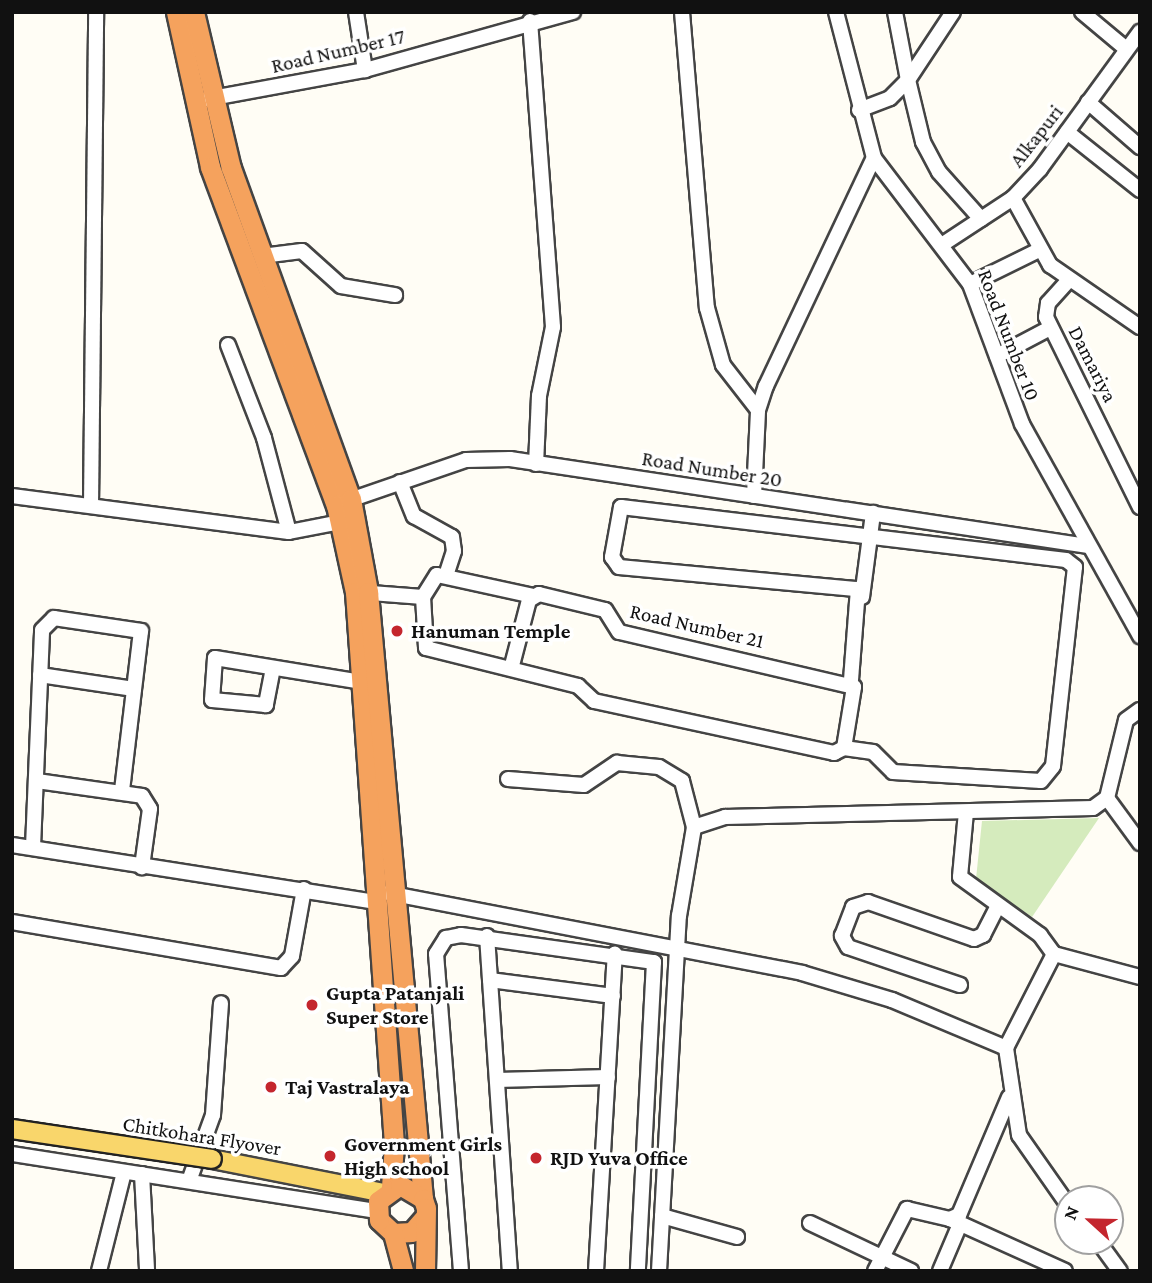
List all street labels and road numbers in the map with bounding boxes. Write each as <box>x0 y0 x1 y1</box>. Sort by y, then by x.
street label: Road Number 17 <box>269 23 407 79</box>
street label: Alkapuri <box>1004 100 1068 172</box>
street label: Road Number 10 <box>972 266 1046 404</box>
street label: Damariya <box>1063 322 1123 406</box>
street label: Road Number 20 <box>640 445 784 493</box>
street label: Road Number 21 <box>628 598 766 654</box>
street label: Chitkohara Flyover <box>121 1111 283 1161</box>

